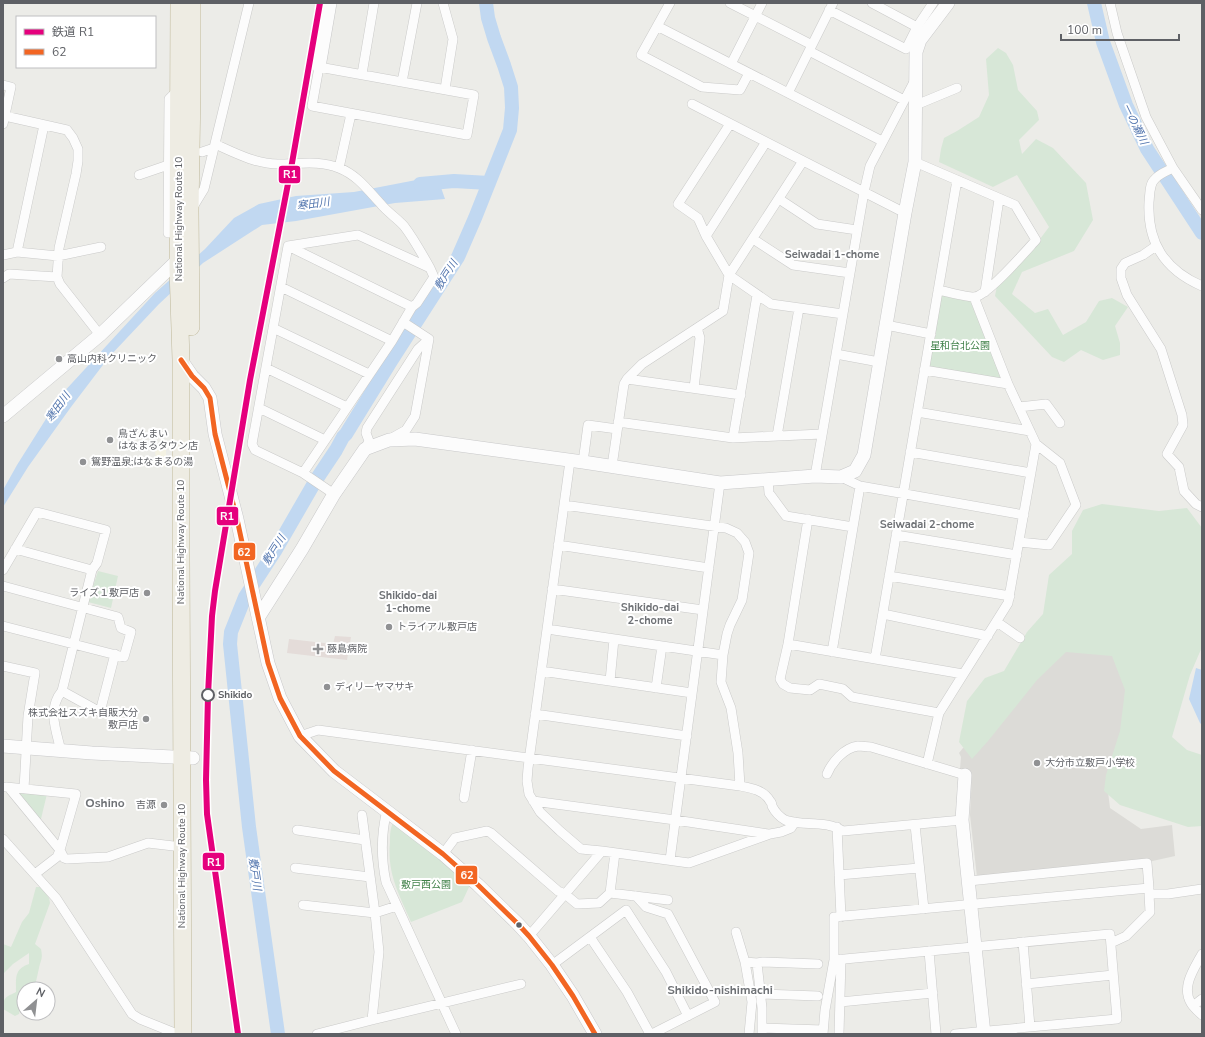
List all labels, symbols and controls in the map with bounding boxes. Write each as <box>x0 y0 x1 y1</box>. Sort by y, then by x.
legend <box>16 16 156 68</box>
scale bar <box>1061 16 1179 42</box>
text: 100 m <box>1067 22 1102 38</box>
text: 鉄道 R1 <box>52 24 94 40</box>
text: 62 <box>52 44 66 60</box>
water label: 一の瀬川 <box>1119 101 1152 148</box>
street label: National Highway Route 10 <box>172 157 186 281</box>
line badge: R1 <box>278 165 301 184</box>
text: R1 <box>283 167 297 182</box>
water label: 寒田川 <box>296 194 331 214</box>
district label: Seiwadai 1-chome <box>785 247 879 262</box>
water label: 敷戸川 <box>431 256 462 293</box>
park label: 星和台北公園 <box>930 339 990 353</box>
place label: 高山内科クリニック <box>67 352 157 366</box>
marker: 高山内科クリニック <box>54 354 64 364</box>
water label: 寒田川 <box>42 388 74 425</box>
place label: 鳥ざんまい はなまるタウン店 <box>118 427 198 453</box>
marker: 鳥ざんまい はなまるタウン店 <box>105 435 115 445</box>
place label: 鴛野温泉;はなまるの湯 <box>91 455 193 469</box>
marker: 鴛野温泉;はなまるの湯 <box>78 457 88 467</box>
street label: National Highway Route 10 <box>174 480 188 604</box>
line badge: R1 <box>216 506 239 526</box>
text: R1 <box>220 509 234 524</box>
district label: Seiwadai 2-chome <box>880 517 974 532</box>
water label: 敷戸川 <box>259 531 290 568</box>
line badge: 62 <box>233 542 256 561</box>
text: 62 <box>237 545 251 560</box>
place label: ライズ１敷戸店 <box>69 586 139 600</box>
marker: ライズ１敷戸店 <box>142 588 152 598</box>
district label: Shikido-dai 1-chome <box>379 588 437 616</box>
district label: Shikido-dai 2-chome <box>621 600 679 628</box>
place label: トライアル敷戸店 <box>397 620 477 634</box>
marker: トライアル敷戸店 <box>384 622 394 632</box>
place label: 藤島病院 <box>327 642 367 656</box>
marker: 藤島病院 <box>312 643 324 655</box>
place label: ディリーヤマサキ <box>335 680 414 694</box>
marker: ディリーヤマサキ <box>322 682 332 692</box>
marker: Shikido <box>201 688 215 702</box>
place label: Shikido <box>218 688 253 702</box>
place label: 株式会社スズキ自販大分 敷戸店 <box>28 706 138 732</box>
marker: 株式会社スズキ自販大分 敷戸店 <box>141 714 151 724</box>
place label: 大分市立敷戸小学校 <box>1045 756 1135 770</box>
marker: 大分市立敷戸小学校 <box>1032 758 1042 768</box>
district label: Oshino <box>85 795 125 811</box>
place label: 吉源 <box>136 798 156 812</box>
marker: 吉源 <box>159 800 169 810</box>
street label: National Highway Route 10 <box>175 804 189 928</box>
line badge: R1 <box>202 852 225 871</box>
text: R1 <box>207 855 221 870</box>
water label: 敷戸川 <box>245 857 265 892</box>
line badge: 62 <box>455 865 478 885</box>
text: 62 <box>460 868 474 883</box>
park label: 敷戸西公園 <box>401 878 451 892</box>
unlabelled marker <box>514 920 524 930</box>
north arrow <box>16 981 56 1021</box>
district label: Shikido-nishimachi <box>667 982 773 998</box>
text: N <box>33 984 48 1001</box>

